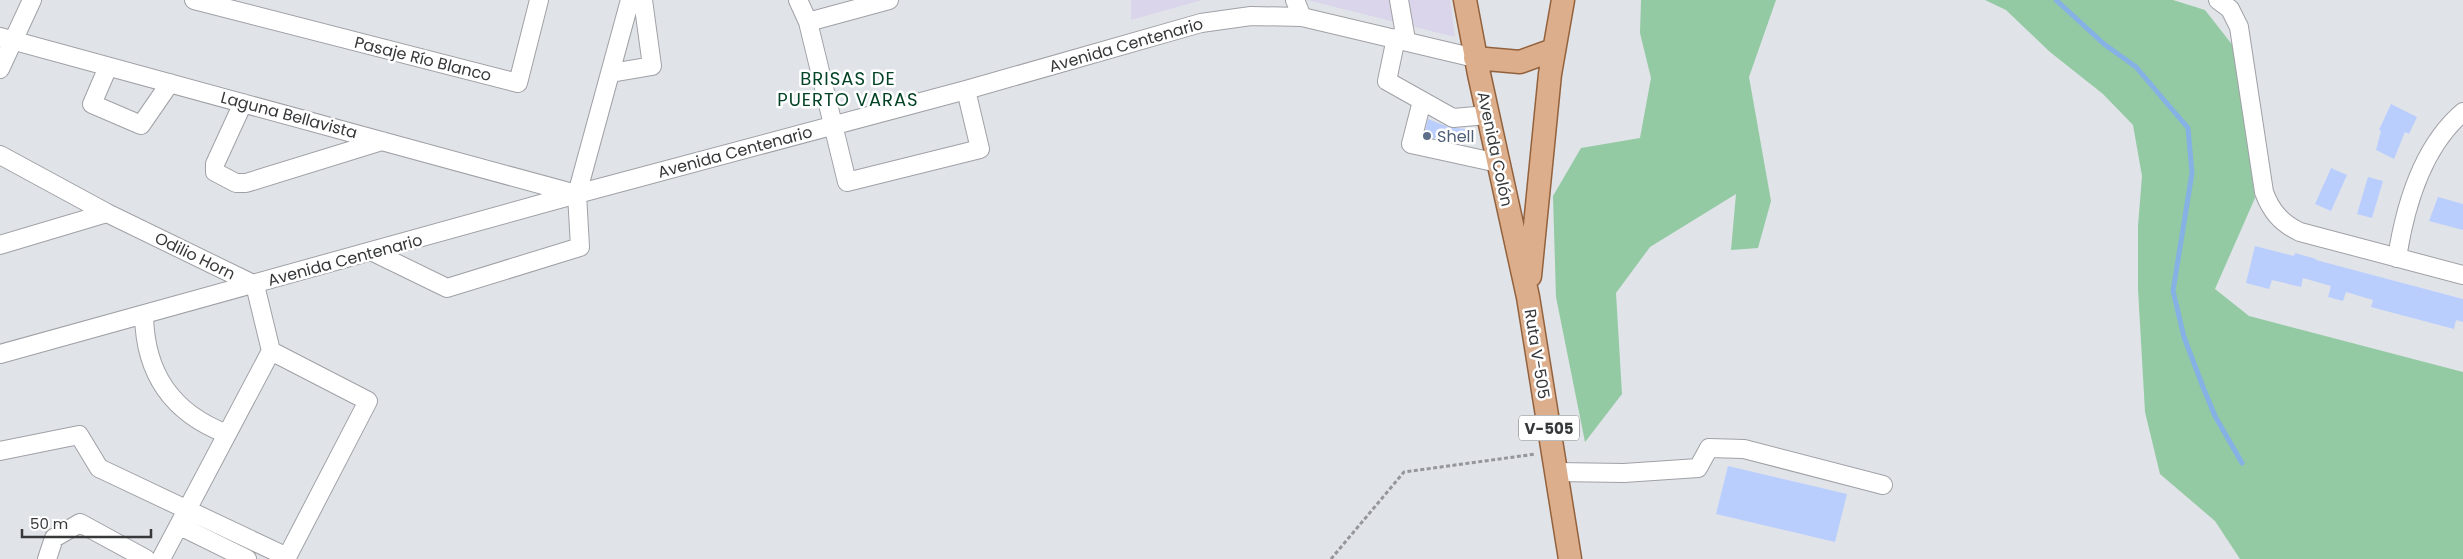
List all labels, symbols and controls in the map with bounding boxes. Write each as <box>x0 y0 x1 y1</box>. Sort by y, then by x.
street label: Avenida Centenario <box>1046 12 1206 78</box>
street label: Pasaje Río Blanco <box>352 31 494 87</box>
district label: BRISAS DE PUERTO VARAS <box>777 66 919 112</box>
street label: Laguna Bellavista <box>218 86 360 144</box>
street label: Avenida Colón <box>1472 89 1518 209</box>
street label: Avenida Centenario <box>655 120 815 184</box>
place label: Shell <box>1437 125 1474 148</box>
marker: Shell <box>1421 130 1433 142</box>
street label: Odilio Horn <box>151 227 239 285</box>
street label: Avenida Centenario <box>265 228 425 292</box>
street label: Ruta V-505 <box>1519 307 1555 401</box>
road number: V-505 <box>1519 416 1579 440</box>
scale bar <box>22 506 151 538</box>
text: 50 m <box>30 513 68 534</box>

